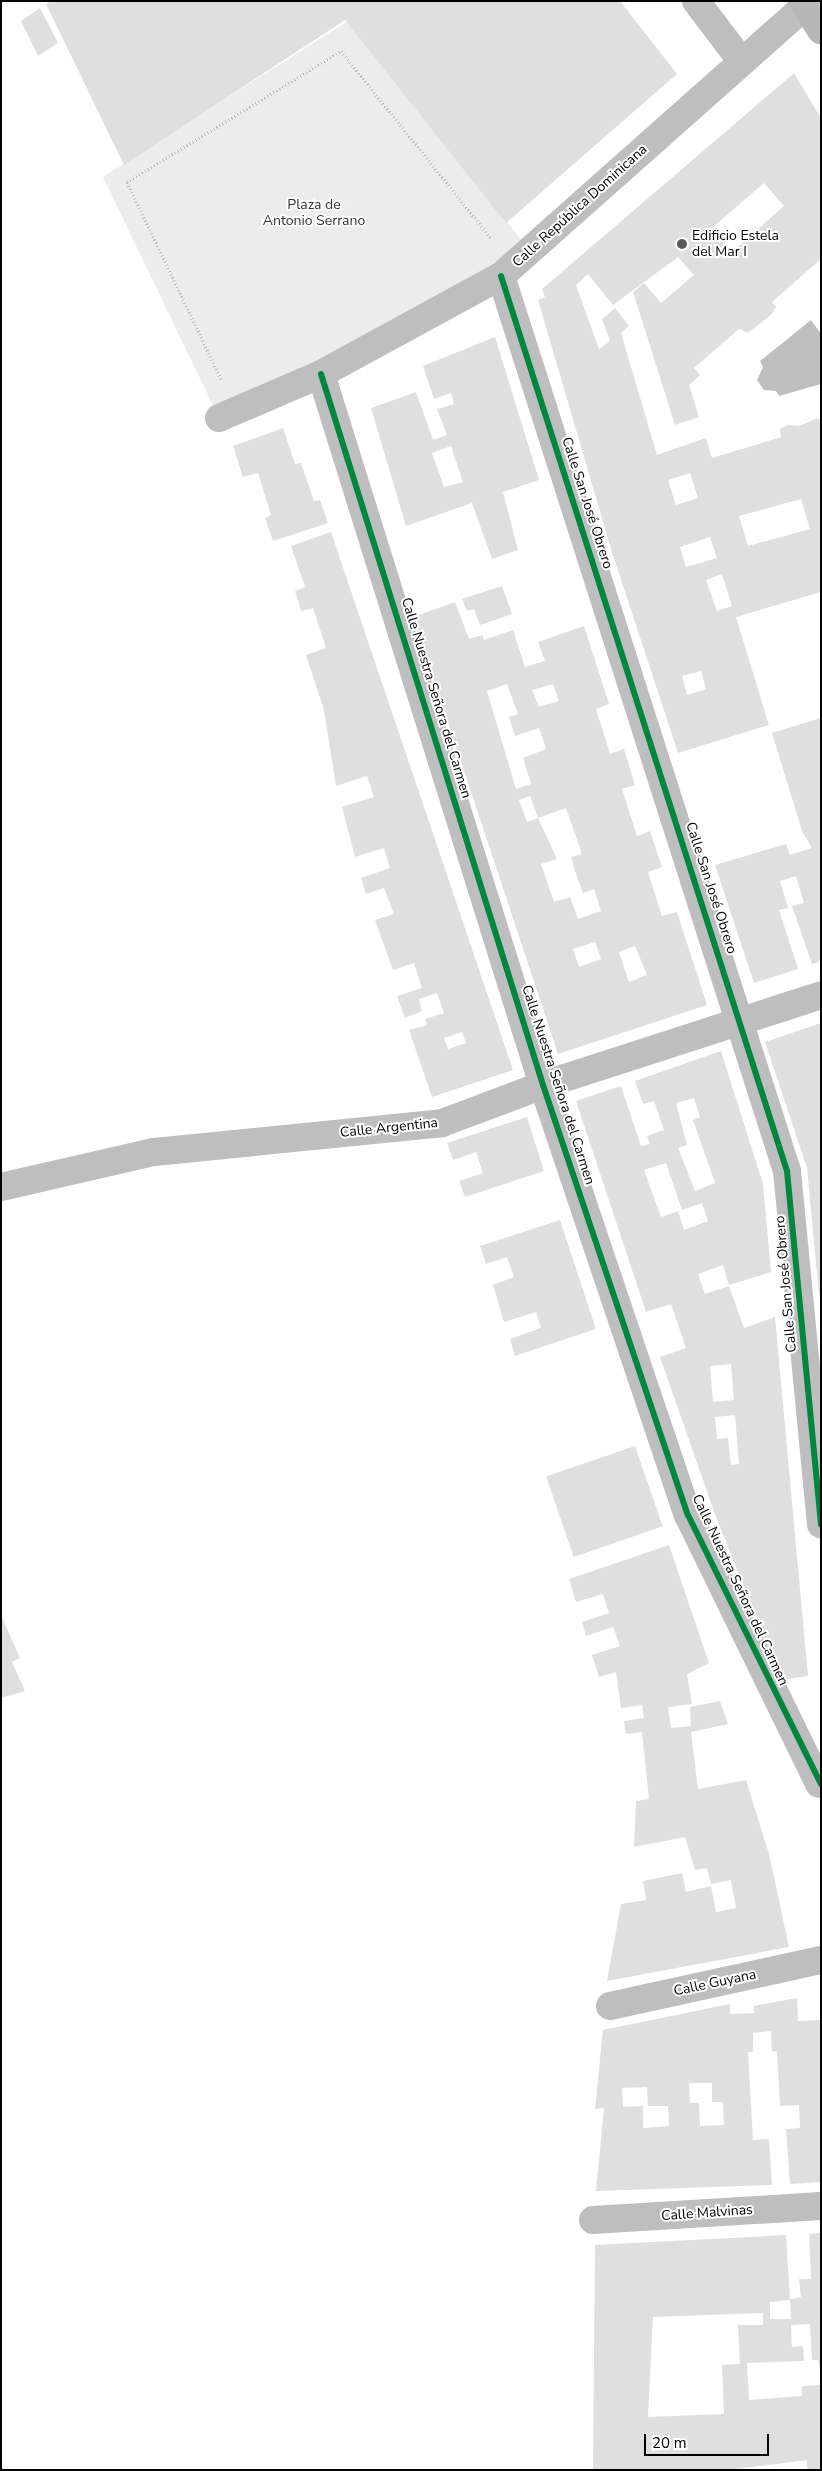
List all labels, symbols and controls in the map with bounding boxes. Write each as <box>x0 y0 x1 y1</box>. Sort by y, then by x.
street label: Calle República Dominicana <box>509 141 651 271</box>
park label: Plaza de Antonio Serrano <box>263 197 365 230</box>
place label: Edificio Estela del Mar I <box>692 228 779 260</box>
marker: Edificio Estela del Mar I <box>676 238 688 250</box>
street label: Calle San José Obrero <box>558 435 616 571</box>
street label: Calle Nuestra Señora del Carmen <box>397 596 475 800</box>
street label: Calle San José Obrero <box>682 820 740 956</box>
street label: Calle Nuestra Señora del Carmen <box>518 983 598 1187</box>
street label: Calle Argentina <box>339 1115 439 1141</box>
street label: Calle San José Obrero <box>772 1215 800 1353</box>
street label: Calle Nuestra Señora del Carmen <box>688 1492 792 1688</box>
street label: Calle Guyana <box>672 1966 758 2000</box>
street label: Calle Malvinas <box>661 2201 753 2225</box>
scale bar <box>647 2424 772 2456</box>
text: 20 m <box>652 2433 687 2453</box>

